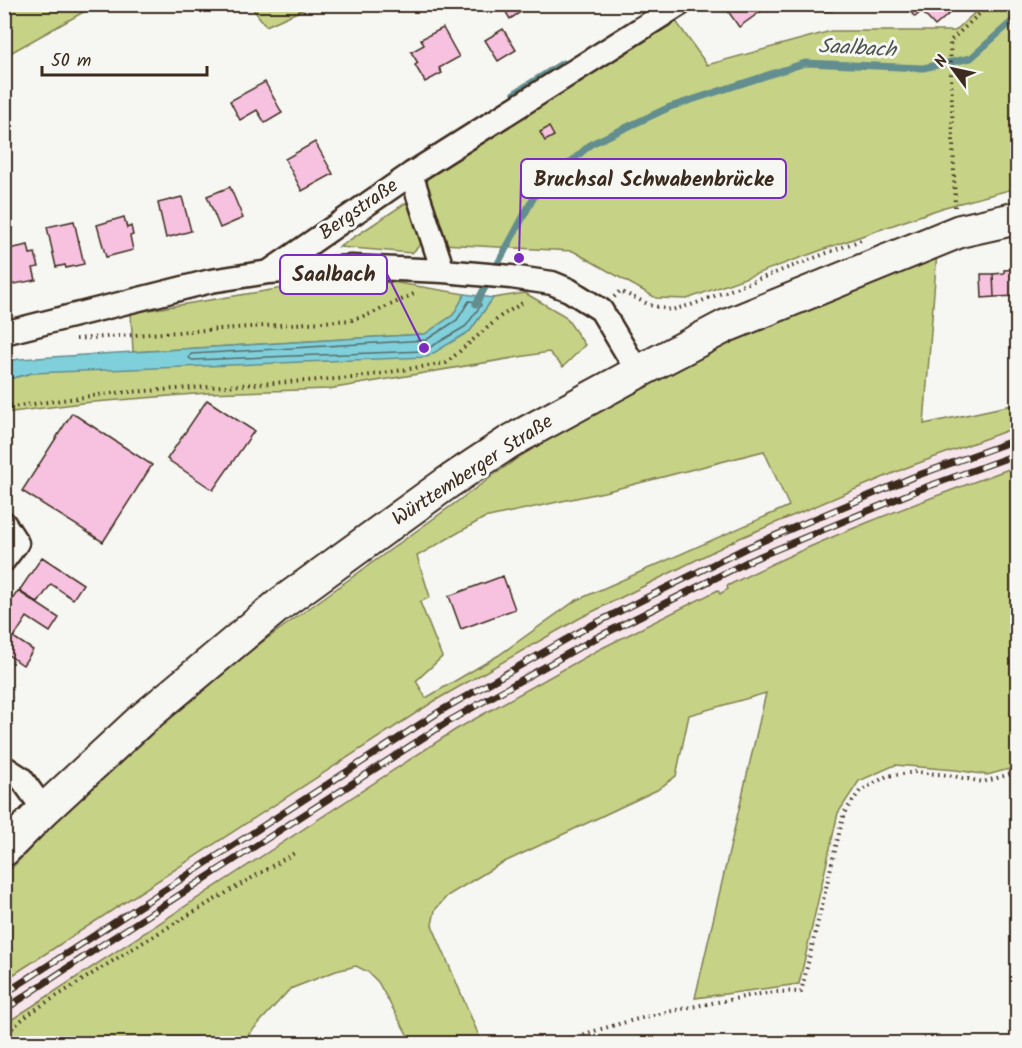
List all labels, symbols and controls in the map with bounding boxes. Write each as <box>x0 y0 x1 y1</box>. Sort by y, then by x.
water label: Saalbach <box>817 30 898 68</box>
scale bar <box>42 39 207 77</box>
north arrow <box>923 39 983 99</box>
text: 50 m <box>51 47 91 76</box>
text: N <box>928 51 955 73</box>
callout: Bruchsal Schwabenbrücke <box>521 159 786 198</box>
text: Bruchsal Schwabenbrücke <box>534 164 774 197</box>
street label: Bergstraße <box>313 171 405 249</box>
callout: Saalbach <box>280 255 387 294</box>
text: Saalbach <box>292 259 376 292</box>
street label: Württemberger Straße <box>386 407 560 535</box>

